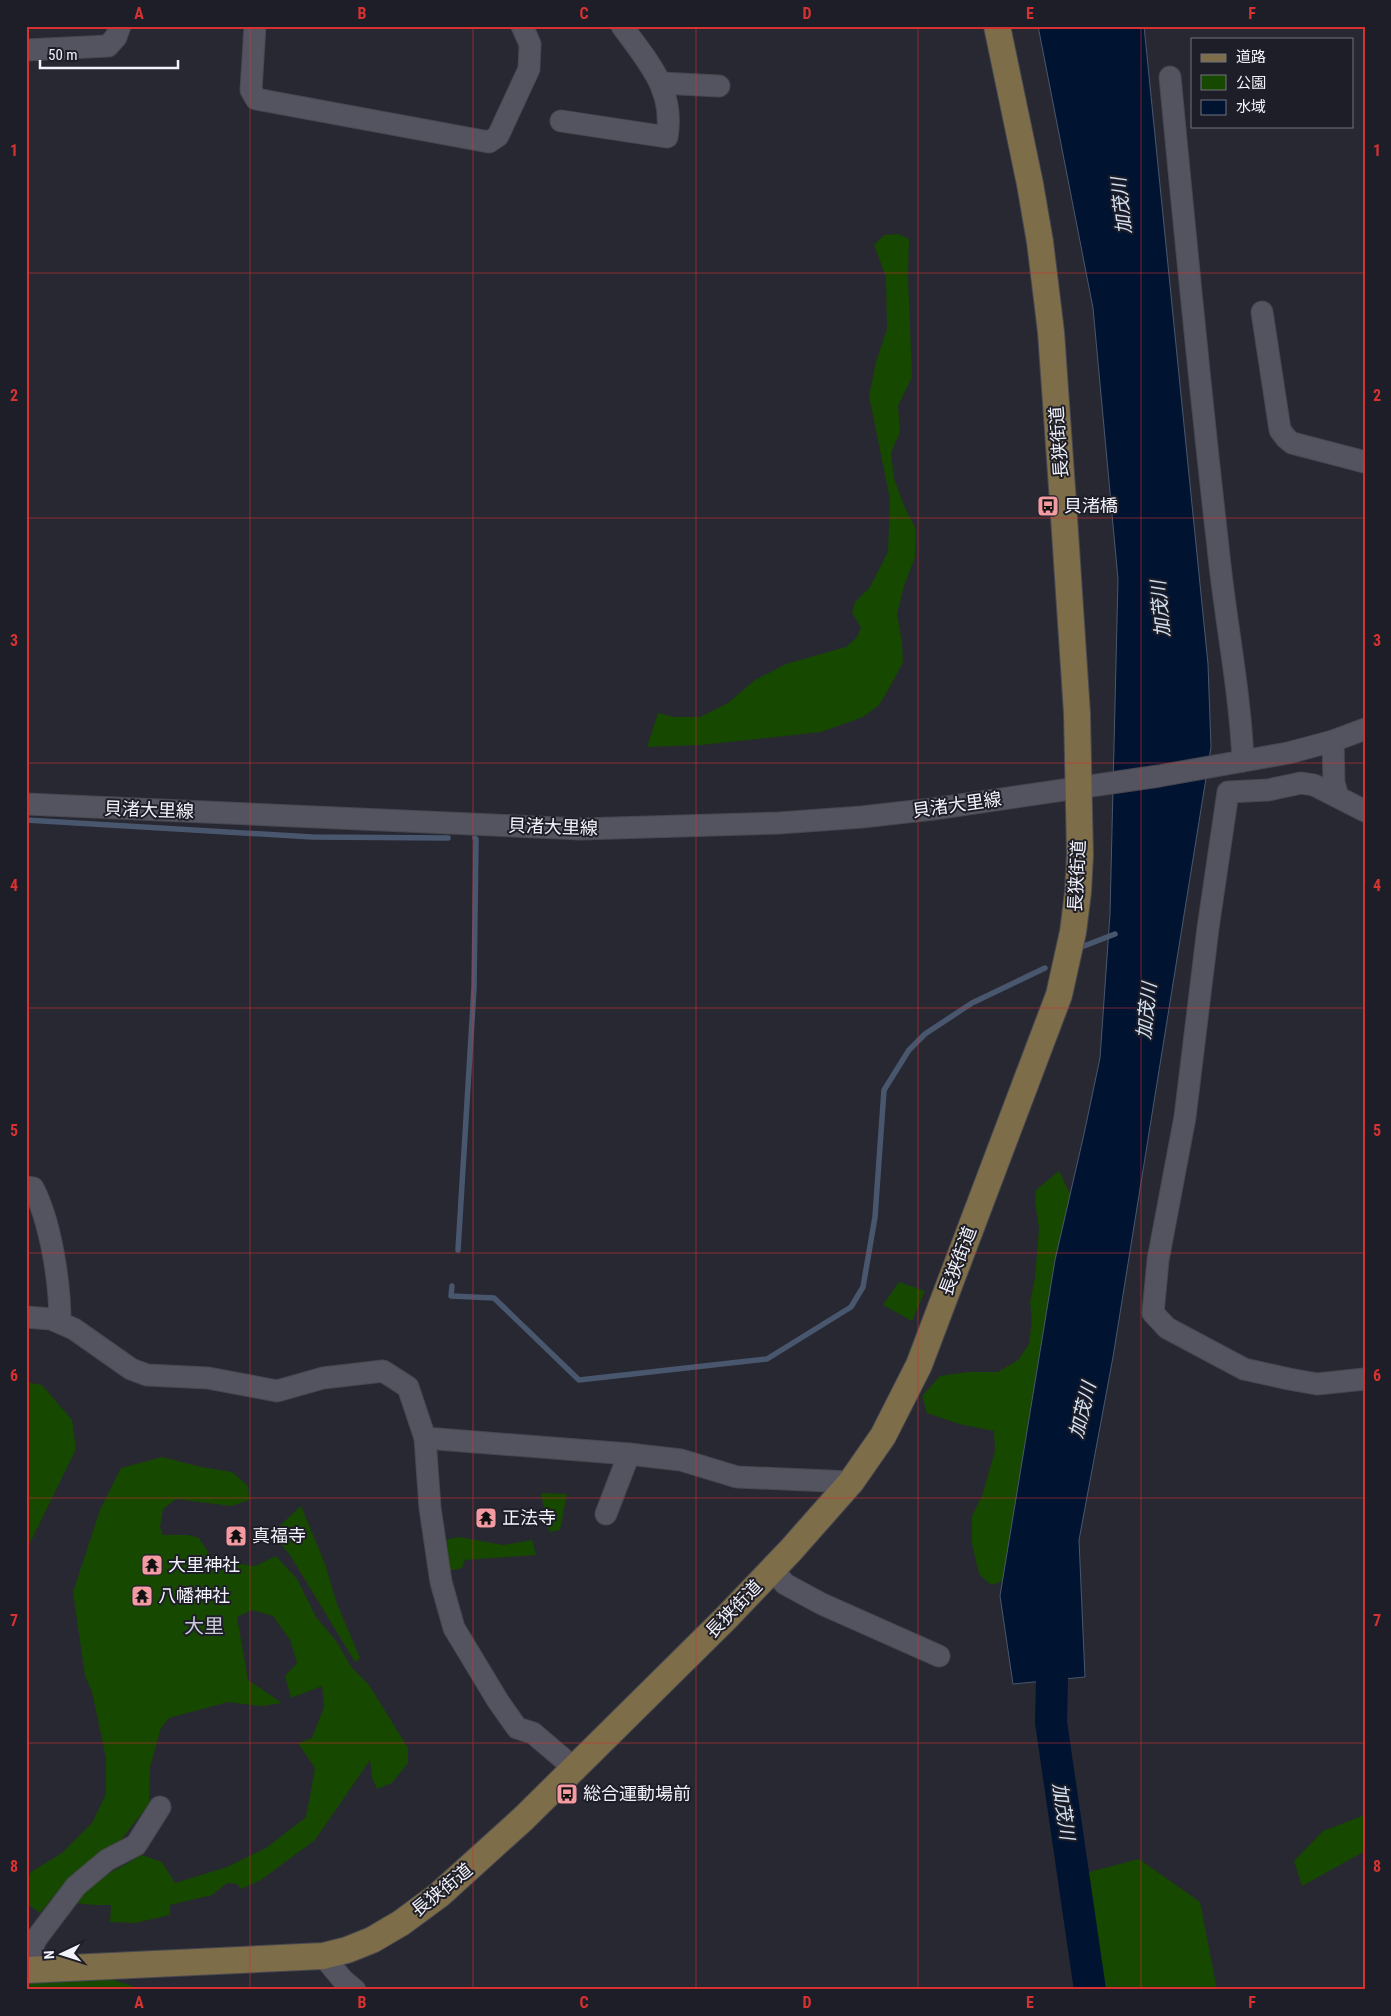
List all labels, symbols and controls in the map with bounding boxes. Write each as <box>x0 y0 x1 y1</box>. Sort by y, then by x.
text: A <box>134 4 144 23</box>
text: B <box>358 4 367 23</box>
text: C <box>579 4 589 23</box>
text: D <box>802 4 812 23</box>
text: E <box>1026 4 1034 23</box>
text: F <box>1248 4 1256 23</box>
scale bar <box>40 38 178 70</box>
legend <box>1191 38 1354 128</box>
text: 50 m <box>48 46 78 64</box>
text: 道路 <box>1236 48 1266 66</box>
text: 公園 <box>1236 74 1266 92</box>
text: 水域 <box>1236 98 1266 116</box>
text: 1 <box>10 141 18 160</box>
text: 1 <box>1373 141 1381 160</box>
water label: 加茂川 <box>1107 174 1136 236</box>
text: 2 <box>10 386 18 405</box>
text: 2 <box>1373 386 1381 405</box>
street label: 長狭街道 <box>1046 405 1071 479</box>
bus stop icon: 貝渚橋 <box>1036 494 1060 518</box>
place label: 貝渚橋 <box>1064 495 1118 516</box>
water label: 加茂川 <box>1146 578 1174 638</box>
text: 3 <box>10 631 18 650</box>
text: 3 <box>1373 631 1381 650</box>
street label: 貝渚大里線 <box>911 788 1003 821</box>
street label: 貝渚大里線 <box>104 797 194 822</box>
street label: 貝渚大里線 <box>508 814 598 839</box>
street label: 長狭街道 <box>1064 839 1089 912</box>
text: 4 <box>10 876 18 895</box>
text: 4 <box>1373 876 1381 895</box>
water label: 加茂川 <box>1132 980 1161 1041</box>
text: 5 <box>10 1121 18 1140</box>
text: 5 <box>1373 1121 1381 1140</box>
street label: 長狭街道 <box>935 1223 980 1298</box>
text: 6 <box>10 1366 18 1385</box>
text: 6 <box>1373 1366 1381 1385</box>
water label: 加茂川 <box>1064 1378 1101 1441</box>
temple icon: 正法寺 <box>474 1506 498 1530</box>
place label: 正法寺 <box>502 1507 556 1528</box>
temple icon: 真福寺 <box>224 1524 248 1548</box>
place label: 真福寺 <box>252 1525 306 1546</box>
temple icon: 大里神社 <box>140 1553 164 1577</box>
place label: 大里神社 <box>168 1554 240 1575</box>
street label: 長狭街道 <box>701 1575 766 1642</box>
temple icon: 八幡神社 <box>130 1584 154 1608</box>
place label: 八幡神社 <box>158 1585 230 1606</box>
text: 7 <box>10 1611 18 1630</box>
text: 7 <box>1373 1611 1381 1630</box>
district label: 大里 <box>184 1614 224 1638</box>
water label: 加茂川 <box>1048 1781 1079 1843</box>
bus stop icon: 総合運動場前 <box>555 1782 579 1806</box>
place label: 総合運動場前 <box>583 1783 691 1804</box>
text: 8 <box>10 1857 18 1876</box>
text: 8 <box>1373 1857 1381 1876</box>
street label: 長狭街道 <box>407 1859 476 1920</box>
north arrow <box>38 1928 88 1978</box>
text: N <box>41 1950 57 1960</box>
text: A <box>134 1993 144 2012</box>
text: B <box>358 1993 367 2012</box>
text: C <box>579 1993 589 2012</box>
text: D <box>802 1993 812 2012</box>
text: E <box>1026 1993 1034 2012</box>
text: F <box>1248 1993 1256 2012</box>

